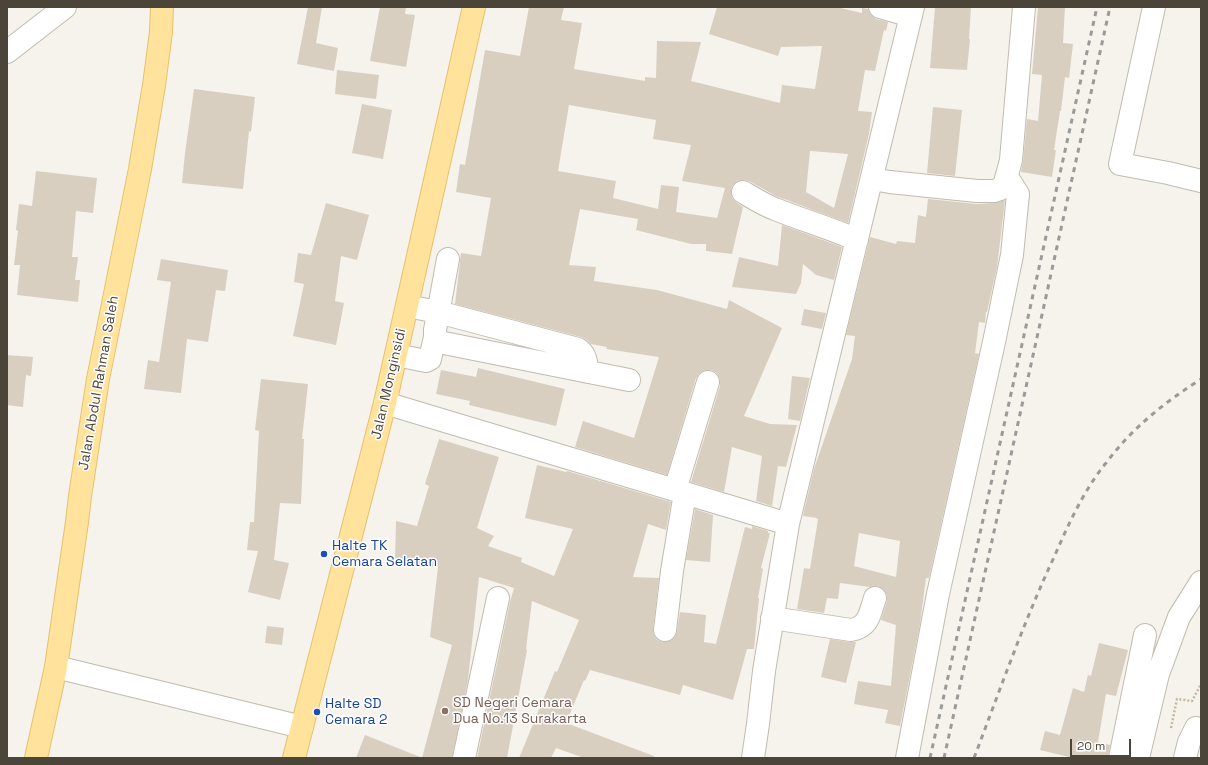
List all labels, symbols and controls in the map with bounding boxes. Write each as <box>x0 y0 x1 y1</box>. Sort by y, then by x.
street label: Jalan Abdul Rahman Saleh <box>75 294 123 472</box>
street label: Jalan Monginsidi <box>368 327 410 441</box>
place label: Halte TK Cemara Selatan <box>332 538 437 570</box>
marker: Halte TK Cemara Selatan <box>319 549 329 559</box>
place label: SD Negeri Cemara Dua No.13 Surakarta <box>453 695 587 728</box>
place label: Halte SD Cemara 2 <box>325 696 387 728</box>
marker: SD Negeri Cemara Dua No.13 Surakarta <box>440 706 450 716</box>
marker: Halte SD Cemara 2 <box>312 707 322 717</box>
scale bar <box>1072 731 1133 757</box>
text: 20 m <box>1077 738 1105 754</box>

